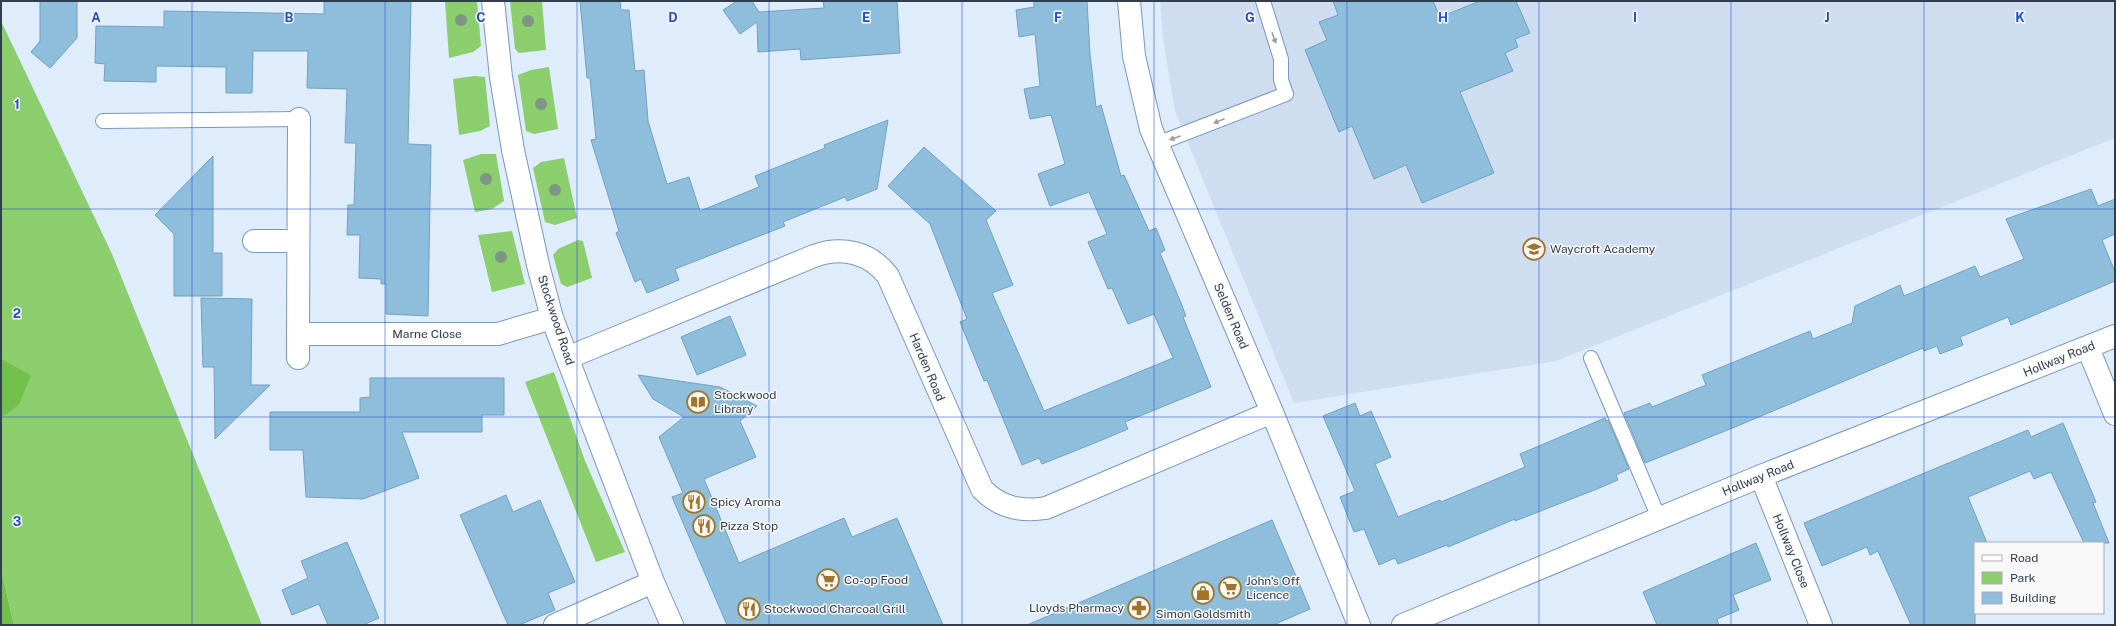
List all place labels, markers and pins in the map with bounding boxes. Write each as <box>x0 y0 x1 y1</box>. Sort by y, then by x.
school or university icon: Waycroft Academy <box>1521 236 1547 262</box>
place label: Waycroft Academy <box>1550 242 1656 256</box>
place label: Stockwood Library <box>714 388 776 416</box>
library icon: Stockwood Library <box>685 389 711 415</box>
restaurant icon: Spicy Aroma <box>681 489 707 515</box>
place label: Spicy Aroma <box>710 495 781 509</box>
restaurant icon: Pizza Stop <box>691 513 717 539</box>
place label: Pizza Stop <box>720 519 778 533</box>
supermarket icon: Co-op Food <box>815 567 841 593</box>
place label: Co-op Food <box>844 573 908 587</box>
place label: John's Off Licence <box>1246 574 1300 602</box>
supermarket icon: John's Off Licence <box>1217 575 1243 601</box>
shop icon: Simon Goldsmith <box>1190 580 1216 606</box>
pharmacy icon: Lloyds Pharmacy <box>1126 595 1152 621</box>
restaurant icon: Stockwood Charcoal Grill <box>736 596 762 622</box>
place label: Lloyds Pharmacy <box>1029 601 1125 615</box>
place label: Stockwood Charcoal Grill <box>764 602 906 616</box>
place label: Simon Goldsmith <box>1155 607 1251 621</box>

